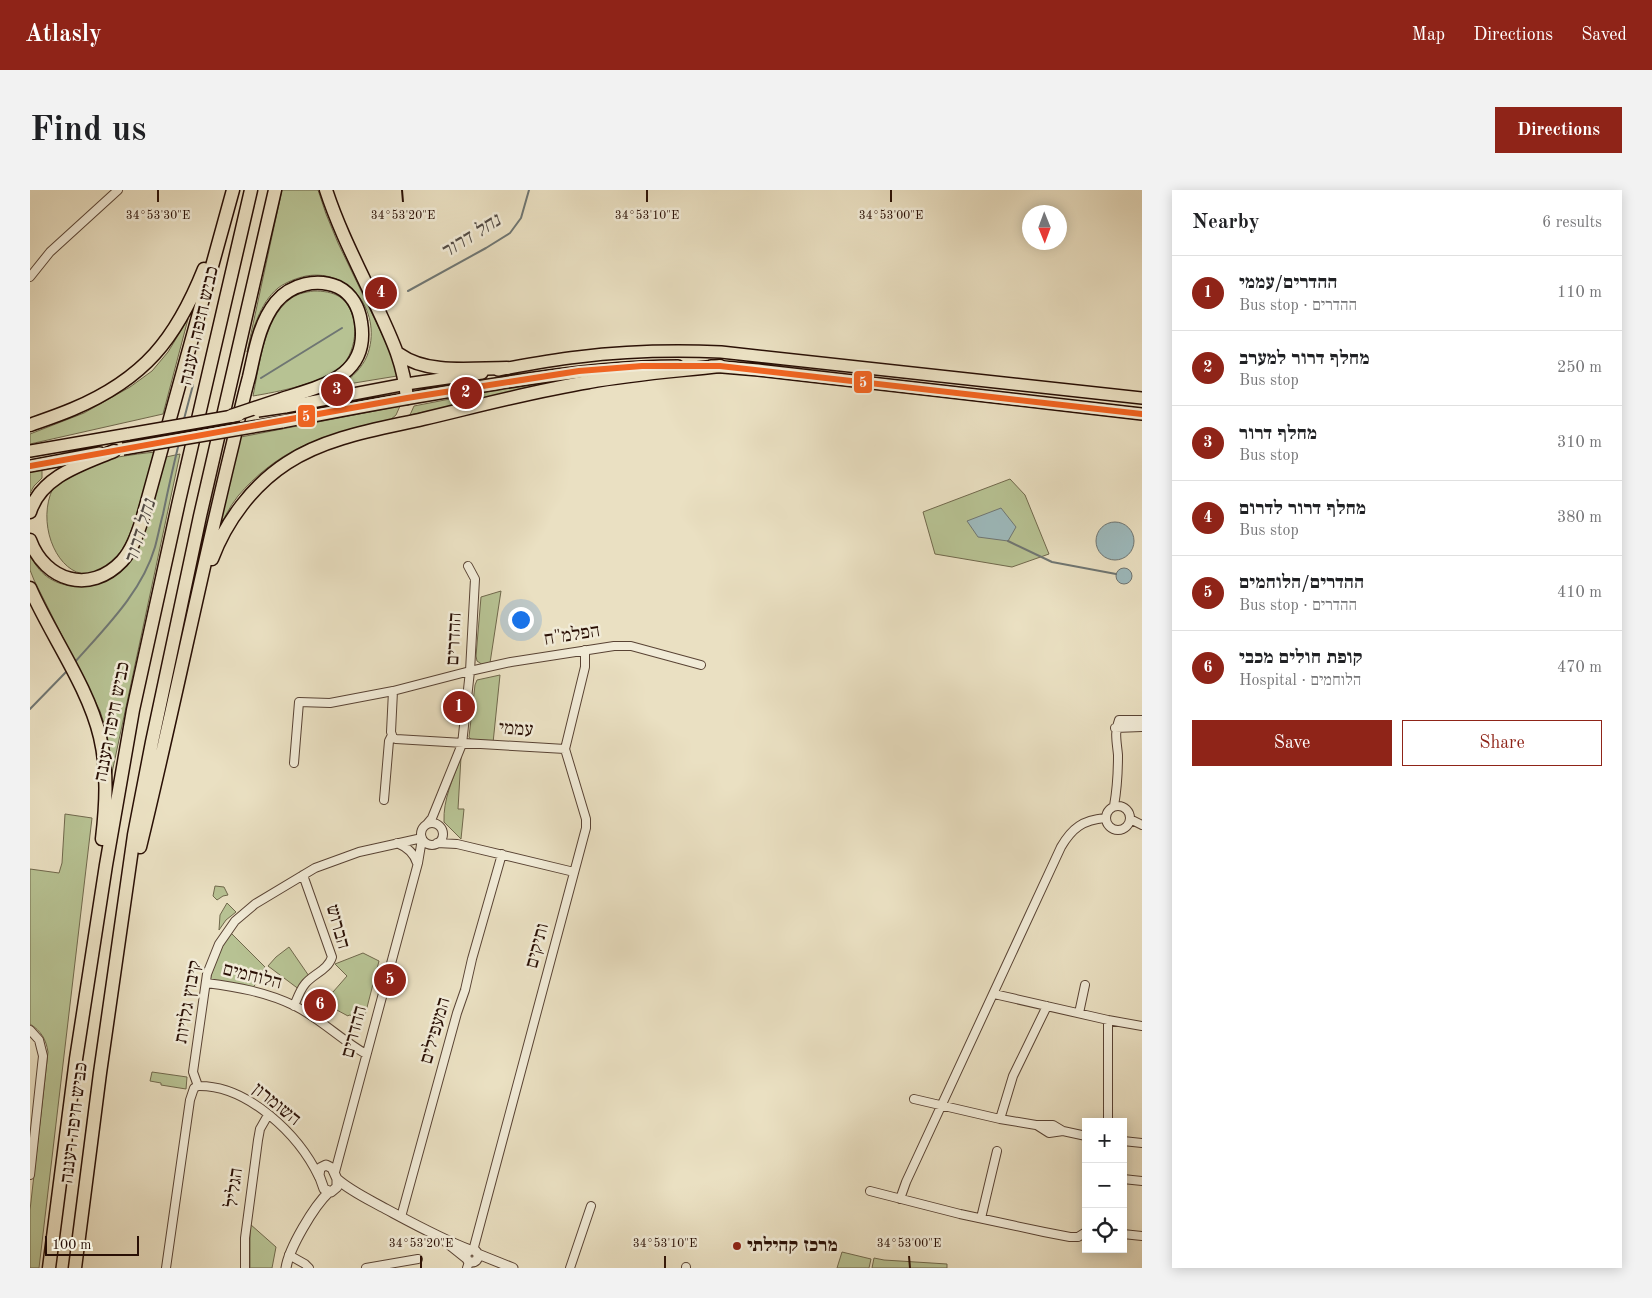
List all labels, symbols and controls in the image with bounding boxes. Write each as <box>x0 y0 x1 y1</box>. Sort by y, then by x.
text: Atlasly <box>25 23 102 47</box>
text: Map <box>1412 26 1445 44</box>
text: Directions <box>1473 26 1553 44</box>
text: Saved <box>1581 26 1627 44</box>
button: Directions <box>1495 107 1622 153</box>
text: Find us <box>30 113 146 148</box>
north arrow <box>1022 205 1067 250</box>
text: 34°53'30"E <box>126 209 190 222</box>
text: 34°53'20"E <box>371 209 435 222</box>
water label: נחל דרור <box>437 209 506 263</box>
text: 34°53'10"E <box>615 209 679 222</box>
text: 34°53'00"E <box>859 209 923 222</box>
text: Nearby <box>1192 212 1260 233</box>
text: 6 results <box>1542 215 1602 231</box>
street label: כביש חיפה רעננה <box>177 265 223 387</box>
pin: 4 <box>365 274 397 312</box>
text: ההדרים/עממי <box>1239 274 1337 293</box>
text: 1 <box>1203 285 1213 301</box>
text: 110 m <box>1557 285 1602 301</box>
text: Bus stop · ההדרים <box>1239 298 1357 314</box>
text: מחלף דרור למערב <box>1239 350 1369 369</box>
text: 2 <box>1203 360 1213 376</box>
text: 250 m <box>1557 360 1602 376</box>
line badge: 5 <box>853 370 873 394</box>
pin: 3 <box>321 371 353 409</box>
text: Bus stop <box>1239 373 1299 389</box>
pin: 2 <box>450 374 482 412</box>
text: 5 <box>859 376 867 390</box>
line badge: 5 <box>297 404 316 428</box>
text: 5 <box>302 410 310 424</box>
text: מחלף דרור <box>1239 425 1317 444</box>
text: 3 <box>1203 435 1213 451</box>
text: 310 m <box>1557 435 1602 451</box>
text: Bus stop <box>1239 448 1299 464</box>
water label: נחל דרור <box>121 496 161 567</box>
text: מחלף דרור לדרום <box>1239 500 1366 519</box>
text: 4 <box>1203 510 1213 526</box>
text: 380 m <box>1557 510 1602 526</box>
text: Bus stop <box>1239 523 1299 539</box>
text: ההדרים/הלוחמים <box>1239 574 1364 593</box>
text: 5 <box>1203 585 1213 601</box>
text: 410 m <box>1557 585 1602 601</box>
text: Bus stop · ההדרים <box>1239 598 1357 614</box>
your location <box>508 607 534 633</box>
street label: ההדרים <box>444 612 466 666</box>
street label: הפלמ"ח <box>542 621 602 650</box>
text: קופת חולים מכבי <box>1239 649 1362 668</box>
street label: כביש חיפה רעננה <box>92 660 134 784</box>
text: 6 <box>1203 660 1213 676</box>
text: 470 m <box>1557 660 1602 676</box>
text: Hospital · הלוחמים <box>1239 673 1361 689</box>
pin: 1 <box>443 688 475 726</box>
street label: עממי <box>498 720 534 740</box>
button: Save <box>1192 720 1392 766</box>
button: Share <box>1402 720 1602 766</box>
street label: הברוש <box>322 903 352 951</box>
street label: ותיקים <box>523 921 553 971</box>
street label: קיבוץ גלויות <box>171 959 206 1045</box>
street label: הלוחמים <box>220 960 284 994</box>
pin: 5 <box>374 961 406 999</box>
pin: 6 <box>304 986 336 1024</box>
street label: המעפילים <box>416 995 455 1066</box>
street label: ההדרים <box>339 1004 371 1060</box>
street label: כביש חיפה רעננה <box>58 1061 92 1185</box>
street label: השומרון <box>248 1080 304 1130</box>
map controls <box>1082 1118 1127 1253</box>
button: + <box>1082 1118 1127 1163</box>
button: − <box>1082 1163 1127 1208</box>
street label: הגליל <box>222 1167 247 1209</box>
button: locate <box>1082 1208 1127 1253</box>
scale bar <box>45 1233 139 1256</box>
place label: מרכז קהילתי <box>747 1235 838 1256</box>
text: 34°53'20"E <box>389 1237 453 1250</box>
text: 34°53'10"E <box>633 1237 697 1250</box>
text: 34°53'00"E <box>877 1237 941 1250</box>
text: 100 m <box>52 1238 91 1252</box>
marker: מרכז קהילתי <box>731 1240 743 1252</box>

